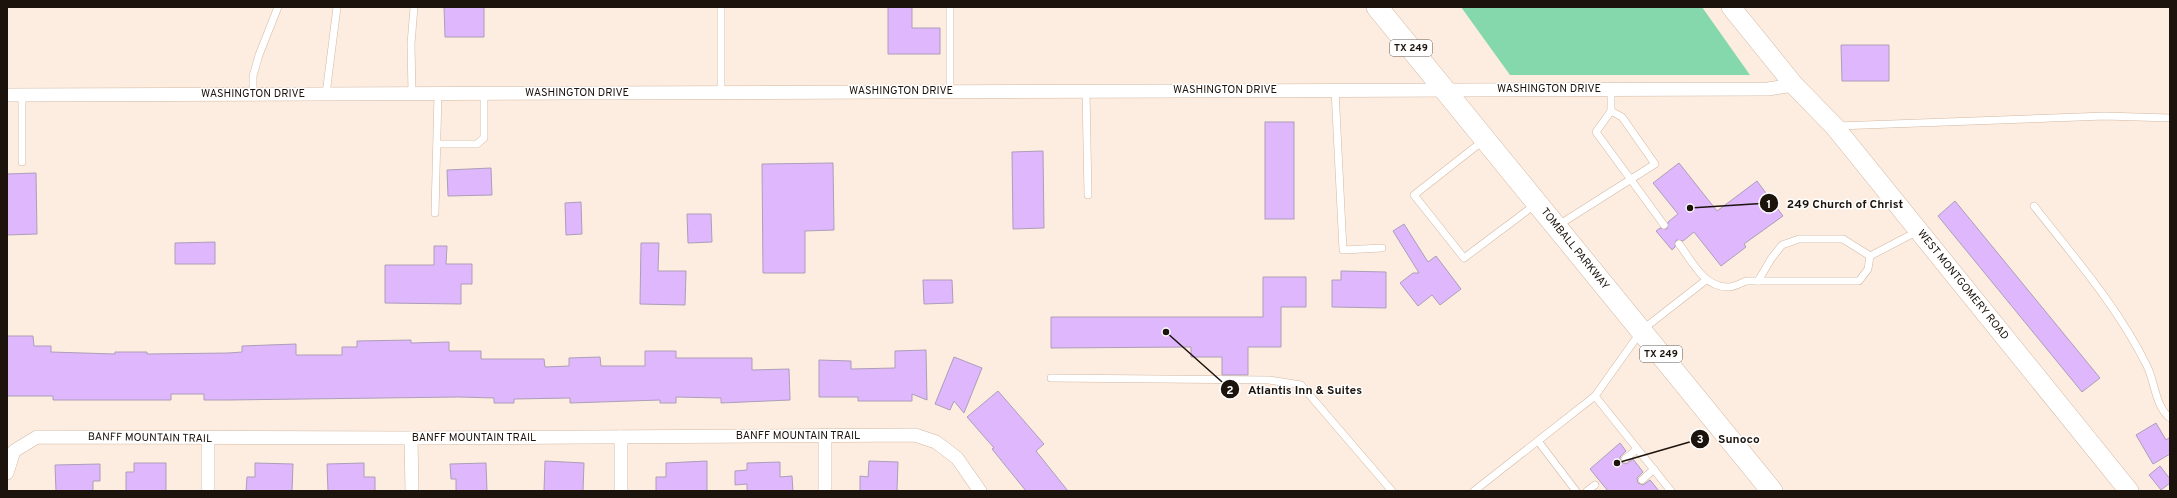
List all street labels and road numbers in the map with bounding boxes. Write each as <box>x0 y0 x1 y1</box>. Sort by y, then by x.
road number: TX 249 <box>1390 40 1432 56</box>
street label: WASHINGTON DRIVE <box>1497 82 1601 96</box>
street label: WASHINGTON DRIVE <box>1173 83 1277 97</box>
street label: WASHINGTON DRIVE <box>849 84 953 98</box>
street label: WASHINGTON DRIVE <box>525 86 629 100</box>
street label: WASHINGTON DRIVE <box>201 87 305 101</box>
street label: TOMBALL PARKWAY <box>1538 205 1612 293</box>
street label: WEST MONTGOMERY ROAD <box>1914 227 2012 343</box>
road number: TX 249 <box>1640 346 1682 362</box>
street label: BANFF MOUNTAIN TRAIL <box>736 429 860 443</box>
street label: BANFF MOUNTAIN TRAIL <box>88 430 212 446</box>
street label: BANFF MOUNTAIN TRAIL <box>412 431 536 445</box>

